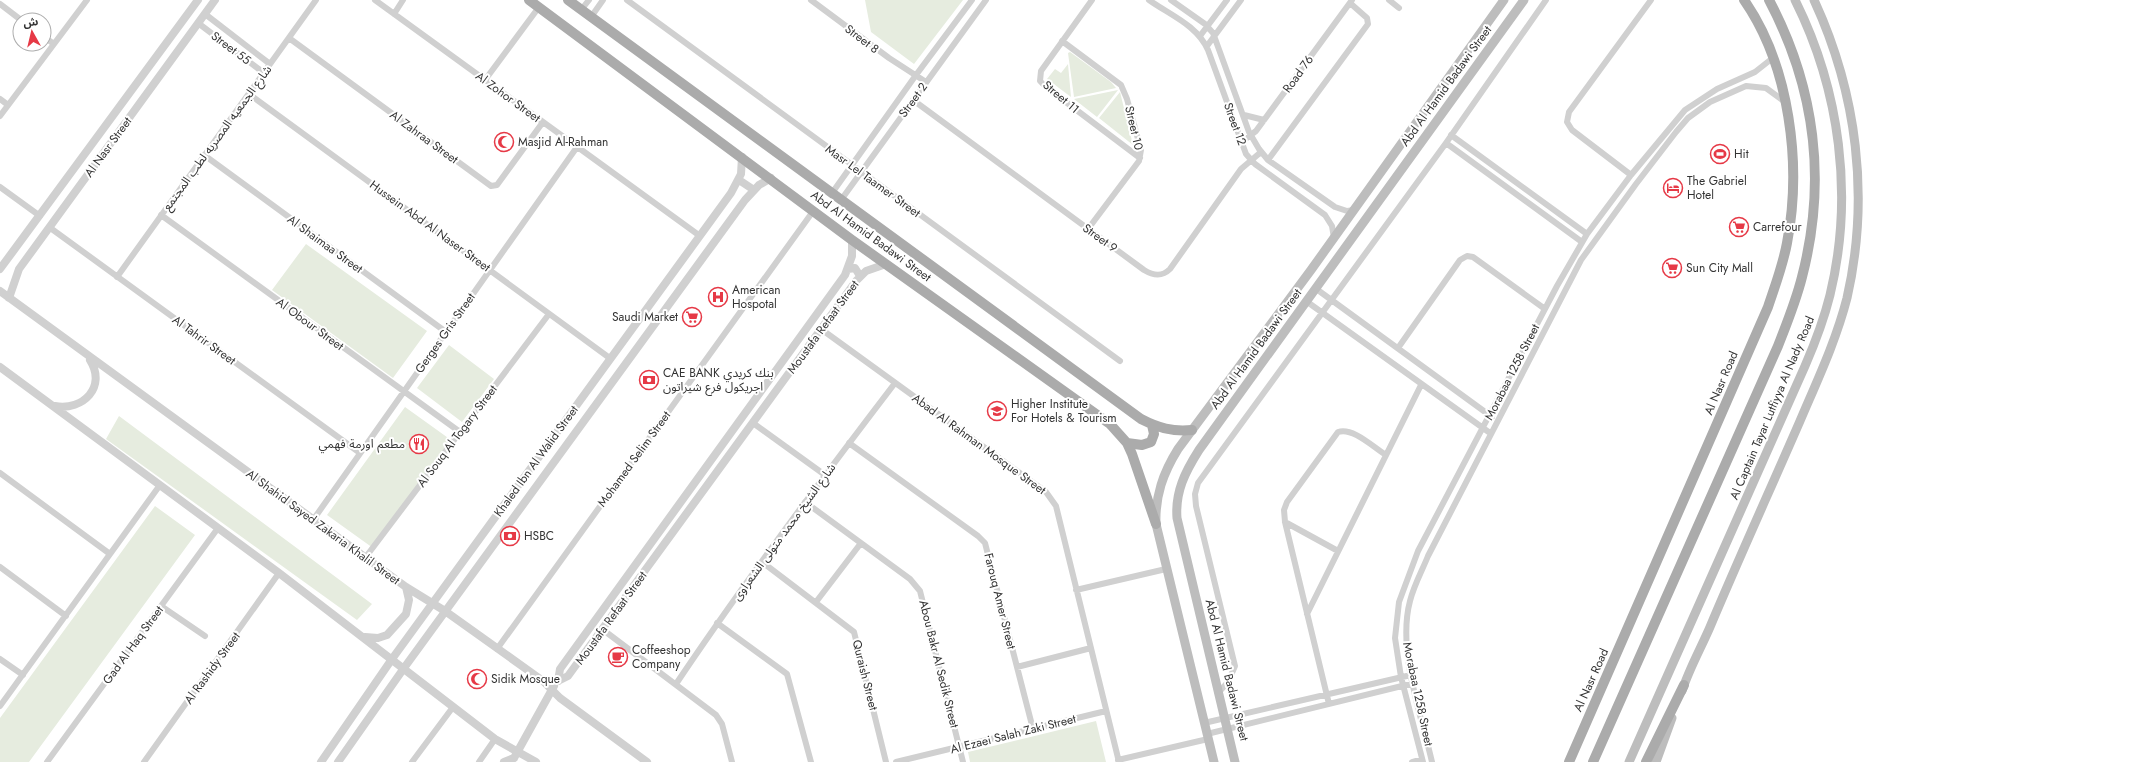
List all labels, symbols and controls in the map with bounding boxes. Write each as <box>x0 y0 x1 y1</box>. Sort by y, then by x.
north arrow <box>12 12 52 52</box>
text: ش <box>22 13 39 31</box>
street label: Street 8 <box>841 20 883 58</box>
street label: Abd Al Hamid Badawi Street <box>1396 22 1496 150</box>
street label: Street 55 <box>207 27 255 69</box>
street label: Road 76 <box>1278 51 1318 97</box>
street label: شارع الجمعيه المصريه لطب المجتمع <box>158 61 276 215</box>
street label: Al Zohor Street <box>472 67 544 127</box>
street label: Street 11 <box>1039 76 1083 118</box>
street label: Street 2 <box>894 79 932 121</box>
street label: Street 12 <box>1219 100 1251 148</box>
street label: Street 10 <box>1120 104 1148 152</box>
street label: Al Zahraa Street <box>386 106 462 168</box>
street label: Al Nasr Street <box>80 113 136 181</box>
mosque icon: Masjid Al-Rahman <box>493 131 515 153</box>
place label: Masjid Al-Rahman <box>518 133 608 151</box>
street label: Masr Lel Taamer Street <box>822 140 924 222</box>
sports icon: Hit <box>1709 143 1731 165</box>
place label: Hit <box>1734 145 1749 163</box>
place label: The Gabriel Hotel <box>1687 172 1747 204</box>
street label: Hussein Abd Al Naser Street <box>366 176 494 276</box>
hotel icon: The Gabriel Hotel <box>1662 177 1684 199</box>
street label: Abd Al Hamid Badawi Street <box>807 186 935 286</box>
street label: Al Shaimaa Street <box>284 211 366 278</box>
supermarket icon: Carrefour <box>1728 216 1750 238</box>
place label: Carrefour <box>1753 218 1803 236</box>
street label: Street 9 <box>1079 219 1121 257</box>
supermarket icon: Sun City Mall <box>1661 257 1683 279</box>
place label: Sun City Mall <box>1686 259 1753 277</box>
street label: Moustafa Refaat Street <box>783 276 863 378</box>
place label: American Hospotal <box>732 281 781 313</box>
street label: Abd Al Hamid Badawi Street <box>1206 285 1306 413</box>
hospital icon: American Hospotal <box>707 286 729 308</box>
street label: Gerges Gris Street <box>411 289 480 377</box>
street label: Al Obour Street <box>272 293 348 355</box>
supermarket icon: Saudi Market <box>681 306 703 328</box>
place label: Saudi Market <box>612 308 678 326</box>
street label: Al Tahrir Street <box>169 311 239 369</box>
street label: Al Captain Tayar Lutfiyya Al Nady Road <box>1725 313 1819 503</box>
street label: Morabaa 1258 Street <box>1480 321 1544 423</box>
street label: Al Nasr Road <box>1699 348 1743 418</box>
place label: CAE BANK بنك كريدي اجريكول فرع شيراتون <box>663 364 774 396</box>
bank icon: CAE BANK بنك كريدي اجريكول فرع شيراتون <box>638 369 660 391</box>
street label: Al Souq Al Togary Street <box>413 381 502 491</box>
street label: Abad Al Rahman Mosque Street <box>908 389 1050 499</box>
place label: Higher Institute For Hotels & Tourism <box>1011 395 1117 427</box>
school or university icon: Higher Institute For Hotels & Tourism <box>986 400 1008 422</box>
street label: Khaled Ibn Al Walid Street <box>489 402 583 520</box>
street label: Mohamed Selim Street <box>593 407 675 511</box>
restaurant icon: مطعم اورمة فهمي <box>408 433 430 455</box>
place label: مطعم اورمة فهمي <box>318 435 405 454</box>
street label: شارع الشيخ محمد متولى الشعراوى <box>728 460 840 604</box>
street label: Al Shahid Sayed Zakaria Khalil Street <box>242 465 404 589</box>
bank icon: HSBC <box>499 525 521 547</box>
place label: HSBC <box>524 527 554 545</box>
street label: Farouq Amer Street <box>979 551 1021 651</box>
street label: Moustafa Refaat Street <box>571 567 651 669</box>
street label: Abd Al Hamid Badawi Street <box>1201 597 1253 743</box>
street label: Abou Bakr Al Sedik Street <box>914 598 964 730</box>
street label: Gad Al Haq Street <box>98 602 168 688</box>
street label: Al Rashidy Street <box>180 628 244 708</box>
street label: Quraish Street <box>848 638 882 712</box>
street label: Morabaa 1258 Street <box>1398 640 1438 748</box>
place label: Coffeeshop Company <box>632 641 691 673</box>
street label: Al Nasr Road <box>1569 645 1613 715</box>
cafe icon: Coffeeshop Company <box>607 646 629 668</box>
mosque icon: Sidik Mosque <box>466 668 488 690</box>
place label: Sidik Mosque <box>491 670 560 688</box>
street label: Al Ezaei Salah Zaki Street <box>948 710 1078 758</box>

